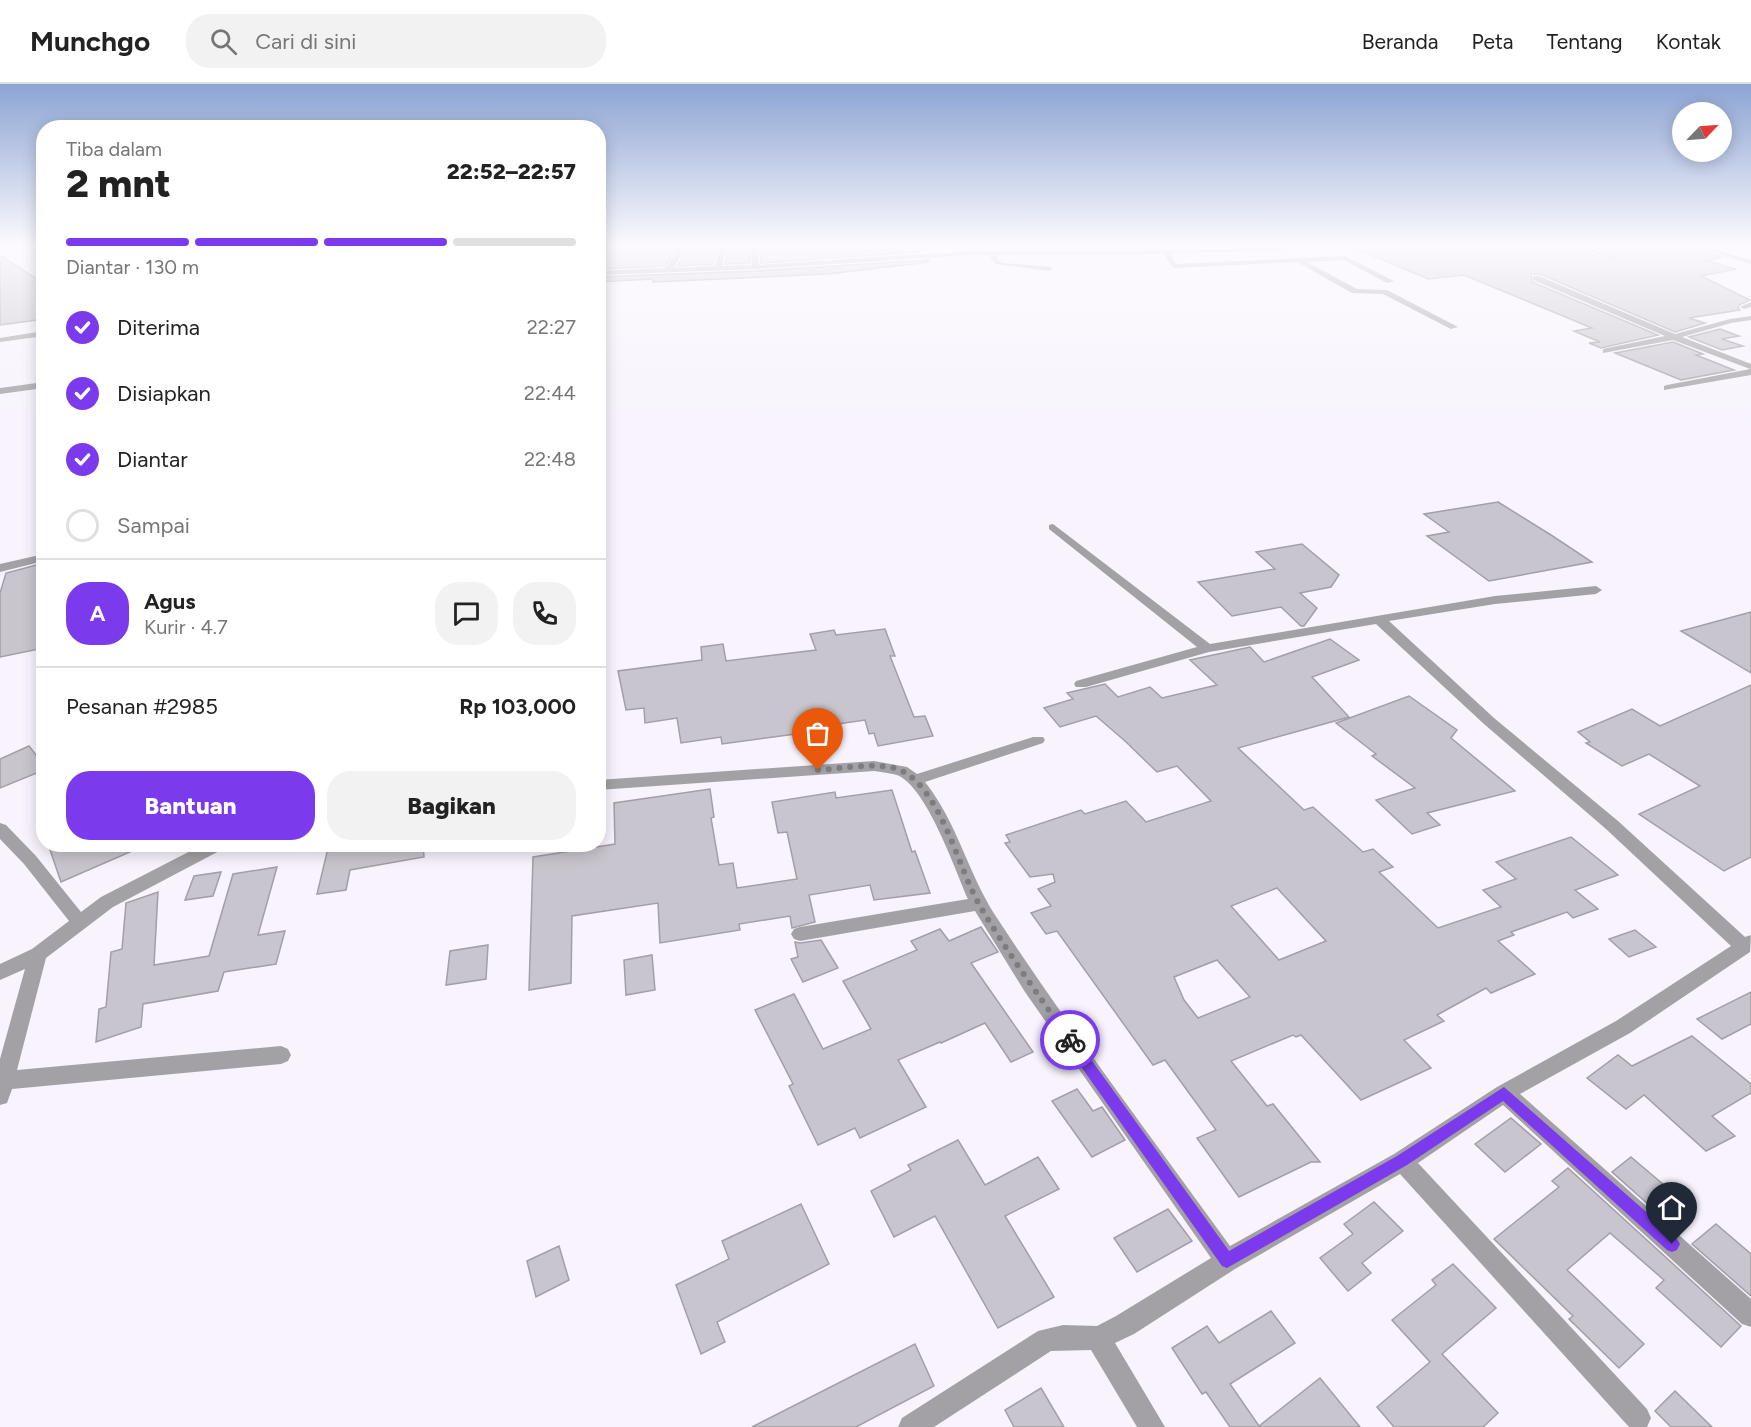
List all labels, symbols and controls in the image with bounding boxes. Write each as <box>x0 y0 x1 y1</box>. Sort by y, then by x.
search box <box>186 14 606 68</box>
text: Munchgo <box>30 24 150 58</box>
icon: search <box>207 25 240 58</box>
text: Cari di sini <box>255 28 356 55</box>
text: Beranda <box>1362 29 1439 54</box>
text: Peta <box>1472 29 1514 54</box>
text: Tentang <box>1547 29 1623 54</box>
text: Kontak <box>1656 29 1721 54</box>
north arrow <box>1672 102 1732 162</box>
map controls <box>1672 102 1732 162</box>
text: Tiba dalam <box>66 137 162 161</box>
text: 22:52–22:57 <box>447 158 576 185</box>
text: 2 mnt <box>66 160 171 207</box>
text: Diantar · 130 m <box>66 255 199 279</box>
icon: check <box>66 311 99 344</box>
text: Diterima <box>117 314 200 341</box>
text: 22:27 <box>527 315 576 339</box>
icon: check <box>66 377 99 410</box>
text: Disiapkan <box>117 380 211 407</box>
text: 22:44 <box>524 381 576 405</box>
icon: check <box>66 443 99 476</box>
text: Diantar <box>117 446 188 473</box>
text: 22:48 <box>524 447 576 471</box>
text: Sampai <box>117 512 190 539</box>
button: chat <box>435 582 498 645</box>
button: phone <box>513 582 576 645</box>
text: Agus <box>144 588 195 615</box>
text: A <box>90 600 105 627</box>
text: Kurir · 4.7 <box>144 615 228 639</box>
text: Pesanan #2985 <box>66 693 218 720</box>
text: Rp 103,000 <box>459 693 576 720</box>
pin <box>792 708 843 770</box>
icon: bag <box>801 717 834 750</box>
button: Bantuan <box>66 771 315 840</box>
button: Bagikan <box>327 771 576 840</box>
courier <box>1040 1010 1100 1070</box>
icon: bike <box>1054 1024 1087 1057</box>
pin <box>1646 1182 1697 1244</box>
icon: home <box>1655 1191 1688 1224</box>

